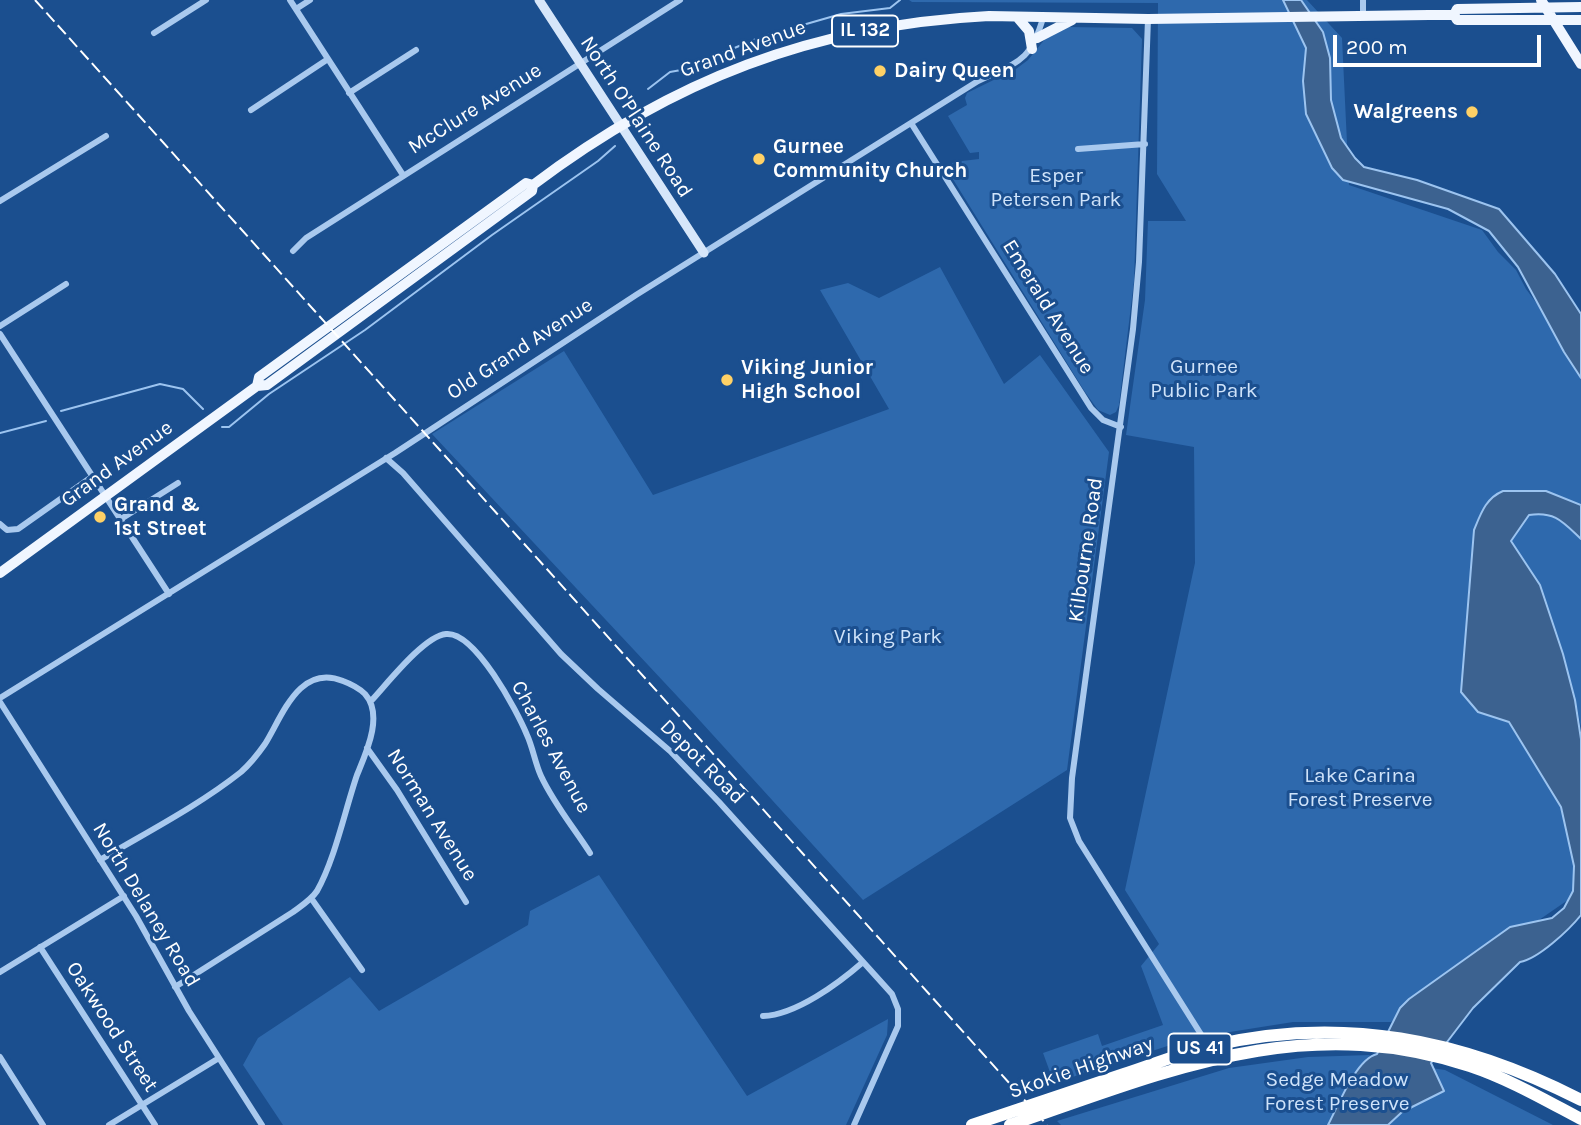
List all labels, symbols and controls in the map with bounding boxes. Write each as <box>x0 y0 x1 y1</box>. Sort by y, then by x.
street label: Grand Avenue <box>677 15 809 83</box>
road number: IL 132 <box>832 16 898 46</box>
scale bar <box>1336 21 1544 65</box>
street label: North O'Plaine Road <box>574 32 698 202</box>
text: 200 m <box>1346 35 1408 59</box>
street label: McClure Avenue <box>404 58 546 160</box>
place label: Dairy Queen <box>894 58 1015 84</box>
marker: Dairy Queen <box>872 63 888 79</box>
place label: Walgreens <box>1353 99 1458 125</box>
marker: Walgreens <box>1464 104 1480 120</box>
place label: Gurnee Community Church <box>773 134 967 184</box>
marker: Gurnee Community Church <box>751 151 767 167</box>
park label: Esper Petersen Park <box>991 163 1121 213</box>
street label: Emerald Avenue <box>997 235 1099 379</box>
street label: Old Grand Avenue <box>442 292 598 406</box>
park label: Gurnee Public Park <box>1150 354 1258 404</box>
place label: Viking Junior High School <box>741 355 873 405</box>
marker: Viking Junior High School <box>719 372 735 388</box>
street label: Grand Avenue <box>56 415 178 513</box>
street label: Kilbourne Road <box>1063 476 1109 624</box>
place label: Grand & 1st Street <box>114 492 207 542</box>
marker: Grand & 1st Street <box>92 509 108 525</box>
park label: Viking Park <box>834 624 942 650</box>
street label: Charles Avenue <box>505 676 597 818</box>
street label: Depot Road <box>654 714 750 810</box>
street label: Norman Avenue <box>381 744 483 886</box>
park label: Lake Carina Forest Preserve <box>1288 763 1432 813</box>
street label: North Delaney Road <box>87 818 205 992</box>
street label: Oakwood Street <box>61 957 163 1097</box>
street label: Skokie Highway <box>1005 1031 1157 1105</box>
road number: US 41 <box>1168 1034 1232 1064</box>
park label: Sedge Meadow Forest Preserve <box>1265 1067 1409 1117</box>

